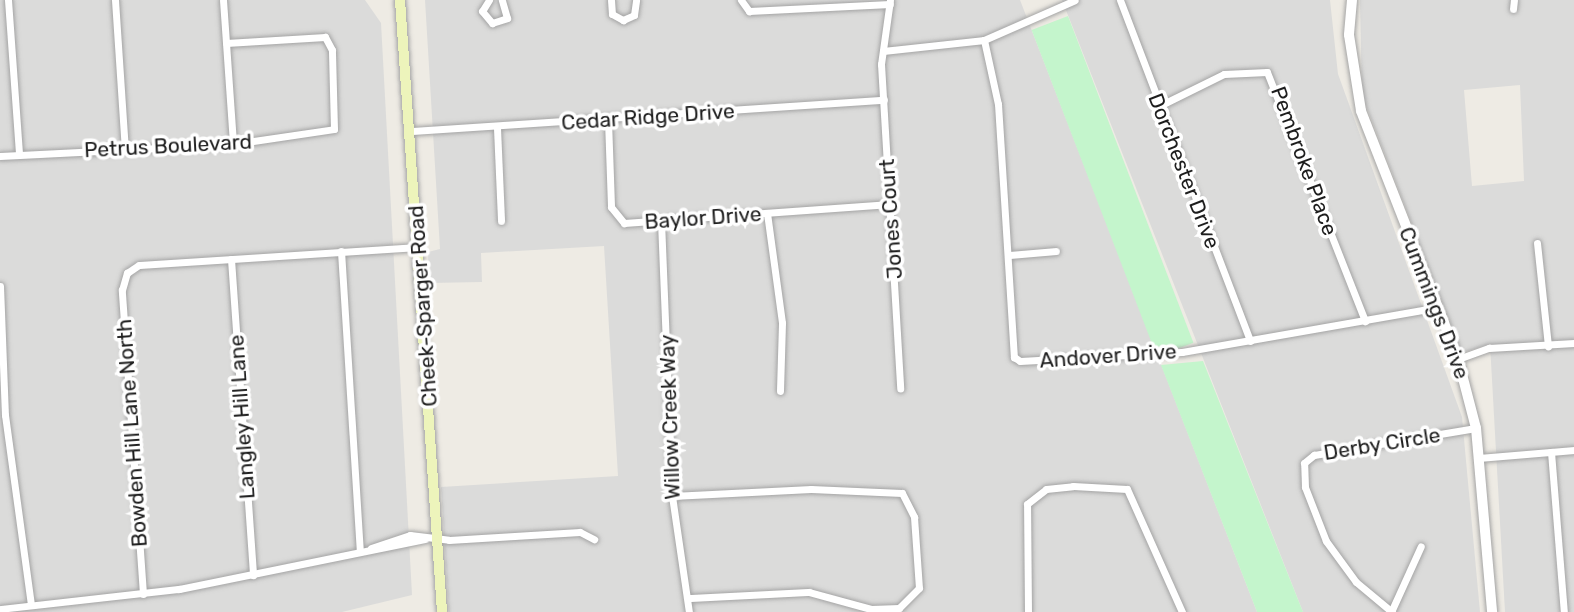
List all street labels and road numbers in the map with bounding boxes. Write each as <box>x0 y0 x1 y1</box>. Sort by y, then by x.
street label: Pembroke Place <box>1265 83 1343 239</box>
street label: Dorchester Drive <box>1143 90 1225 252</box>
street label: Cedar Ridge Drive <box>560 98 736 136</box>
street label: Petrus Boulevard <box>83 129 253 163</box>
street label: Jones Court <box>874 158 908 280</box>
street label: Baylor Drive <box>643 201 763 235</box>
street label: Cheek-Sparger Road <box>403 204 443 408</box>
street label: Cummings Drive <box>1393 223 1475 383</box>
street label: Bowden Hill Lane North <box>111 318 153 548</box>
street label: Willow Creek Way <box>655 333 685 501</box>
street label: Langley Hill Lane <box>224 334 260 500</box>
street label: Andover Drive <box>1038 339 1178 373</box>
street label: Derby Circle <box>1322 422 1442 466</box>

